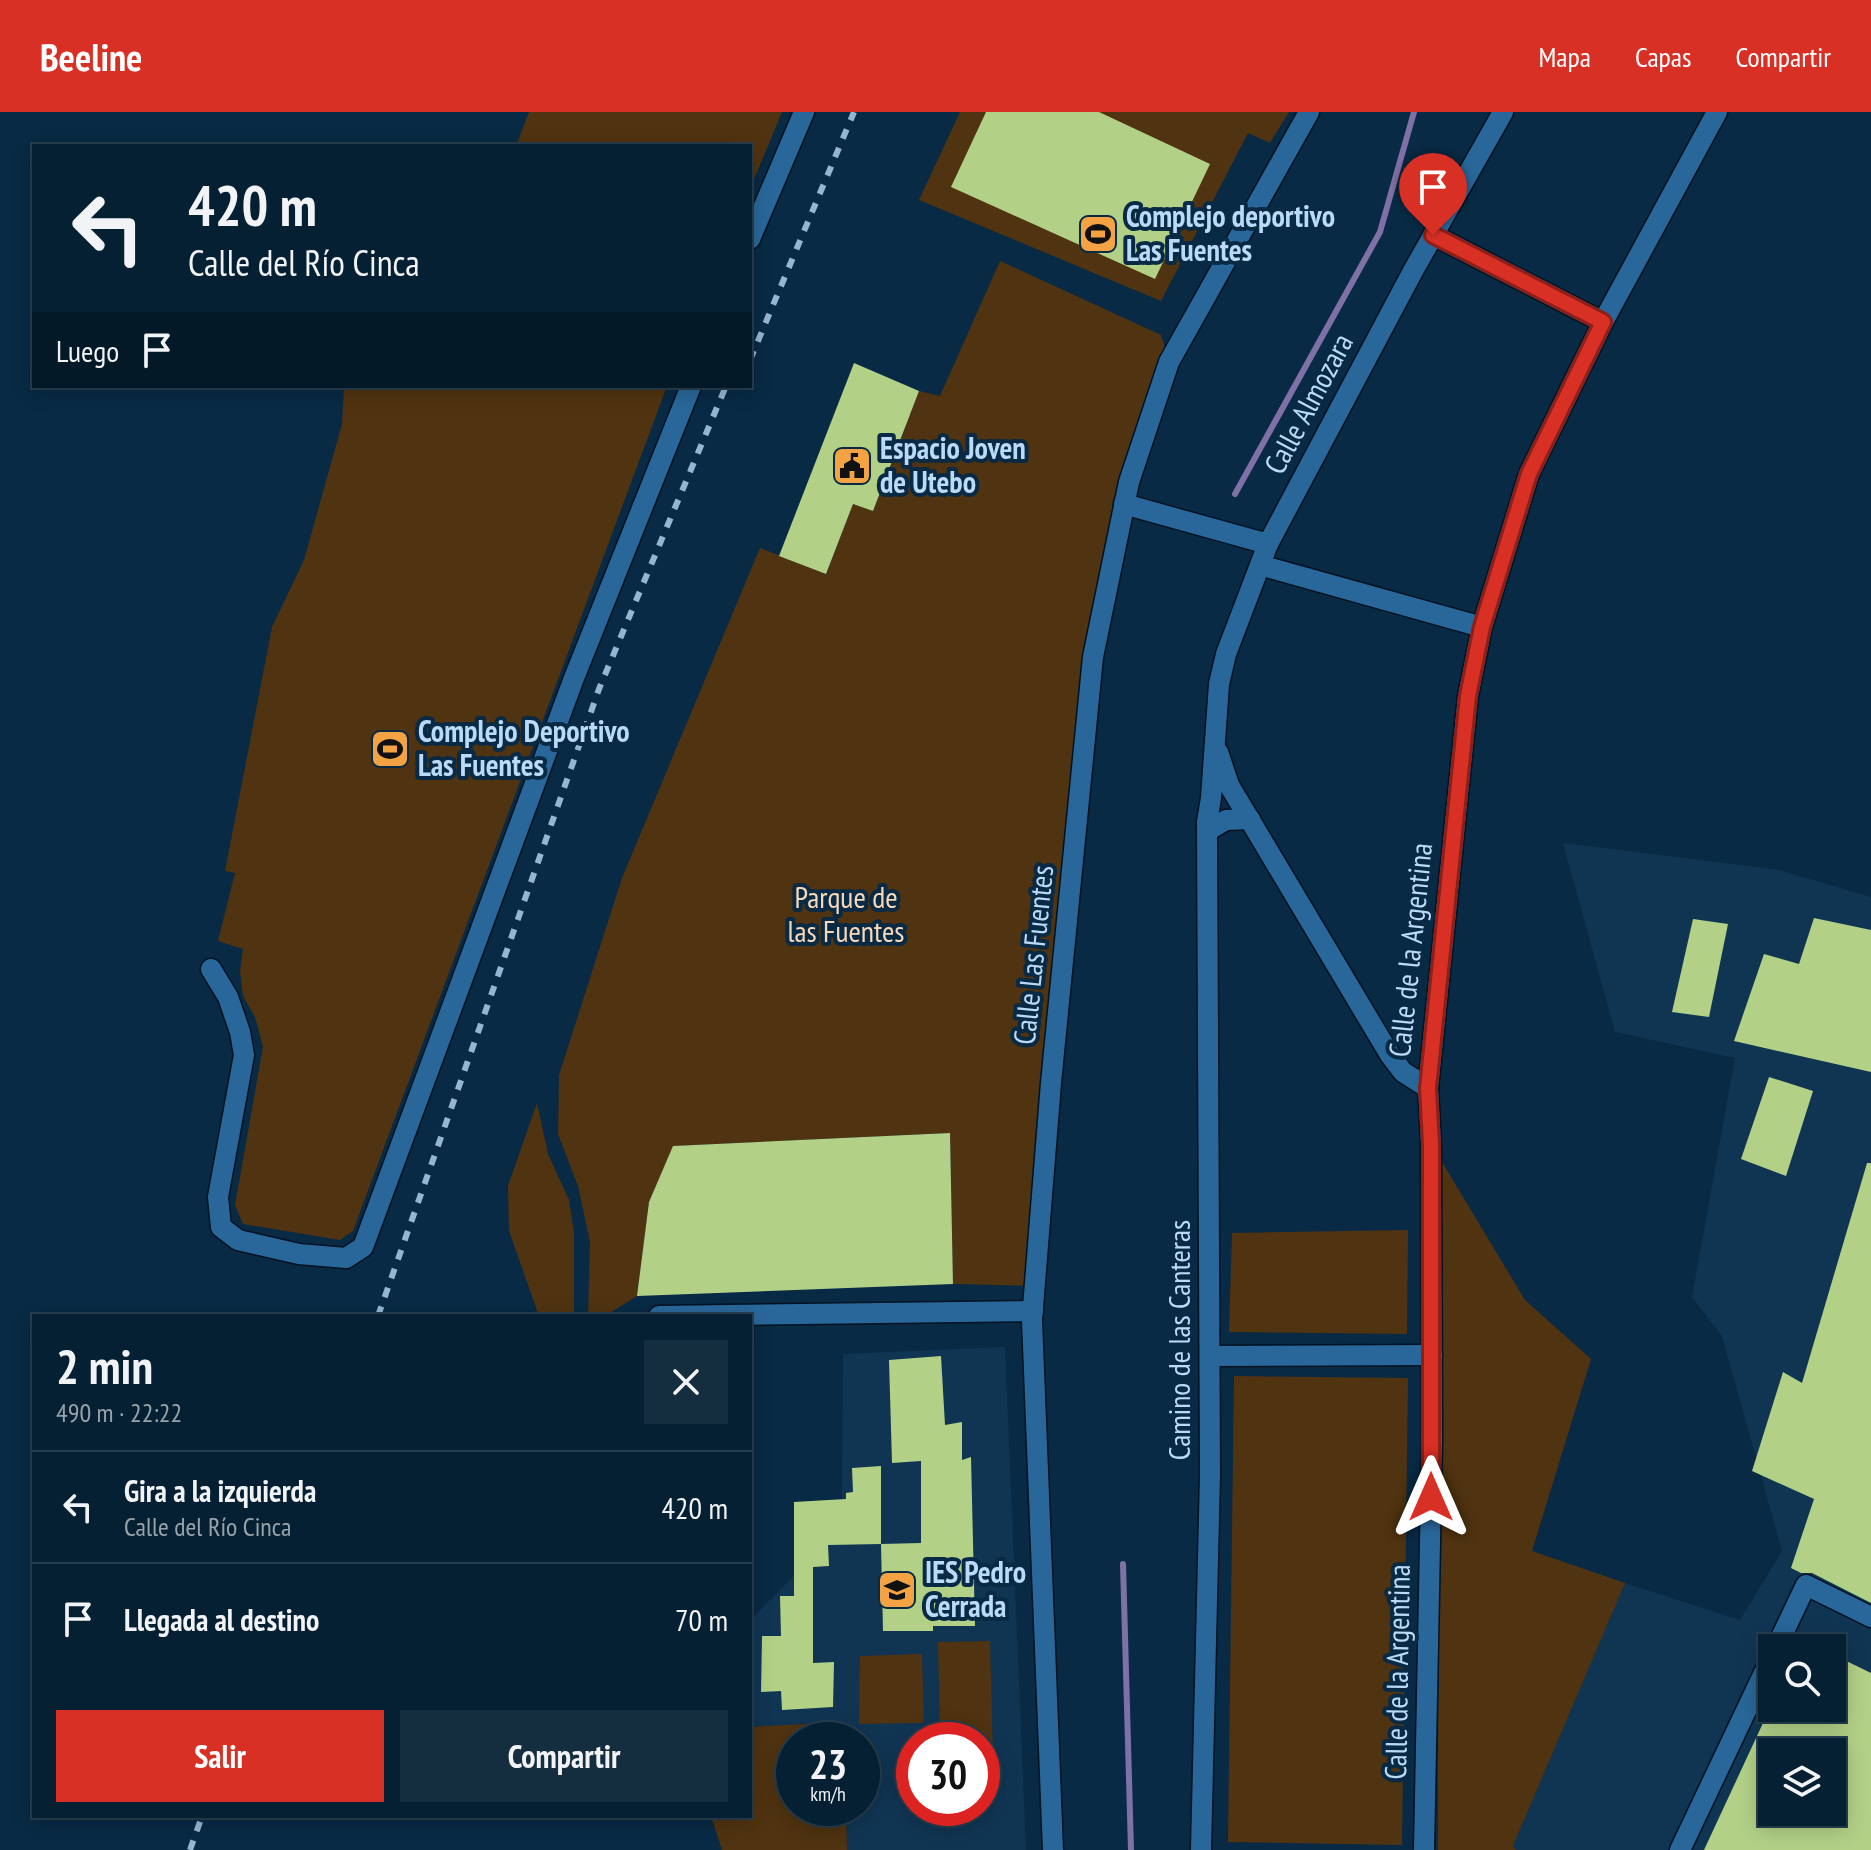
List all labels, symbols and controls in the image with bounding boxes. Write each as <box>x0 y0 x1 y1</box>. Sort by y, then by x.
text: Beeline <box>40 32 142 81</box>
text: Mapa <box>1539 38 1591 75</box>
text: Capas <box>1635 38 1691 75</box>
text: Compartir <box>1735 38 1831 75</box>
pin <box>1399 153 1467 235</box>
icon: arrive <box>1411 165 1455 209</box>
text: 420 m <box>188 169 317 241</box>
icon: left <box>56 176 160 280</box>
place label: Complejo deportivo Las Fuentes <box>1126 196 1335 269</box>
sports icon: Complejo deportivo Las Fuentes <box>1077 213 1119 255</box>
text: Calle del Río Cinca <box>188 239 420 286</box>
street label: Calle Almozara <box>1254 326 1361 480</box>
icon: arrive <box>135 328 179 372</box>
text: Luego <box>56 331 119 370</box>
place label: Espacio Joven de Utebo <box>880 428 1026 501</box>
public building icon: Espacio Joven de Utebo <box>831 445 873 487</box>
place label: Complejo Deportivo Las Fuentes <box>418 711 630 784</box>
sports icon: Complejo Deportivo Las Fuentes <box>369 728 411 770</box>
street label: Calle de la Argentina <box>1379 841 1440 1059</box>
street label: Calle Las Fuentes <box>1004 863 1061 1046</box>
park label: Parque de las Fuentes <box>788 877 905 950</box>
street label: Camino de las Canteras <box>1159 1220 1198 1460</box>
text: 2 min <box>56 1335 153 1397</box>
button: close <box>644 1340 728 1424</box>
text: 490 m · 22:22 <box>56 1396 182 1429</box>
position arrow <box>1389 1455 1473 1539</box>
text: Gira a la izquierda <box>124 1471 316 1510</box>
icon: left <box>56 1485 100 1529</box>
text: 420 m <box>662 1488 728 1527</box>
text: Calle del Río Cinca <box>124 1510 291 1543</box>
place label: IES Pedro Cerrada <box>925 1552 1026 1625</box>
street label: Calle de la Argentina <box>1375 1564 1418 1780</box>
school or university icon: IES Pedro Cerrada <box>876 1569 918 1611</box>
icon: arrive <box>56 1597 100 1641</box>
text: Llegada al destino <box>124 1600 319 1639</box>
text: 70 m <box>675 1600 728 1639</box>
map controls <box>1758 1634 1846 1826</box>
button: search <box>1758 1634 1846 1722</box>
button: Salir <box>56 1710 384 1802</box>
button: Compartir <box>400 1710 728 1802</box>
speed limit sign: 30 <box>896 1722 1000 1826</box>
text: 23 <box>809 1738 847 1790</box>
button: layers <box>1758 1738 1846 1826</box>
text: km/h <box>810 1781 846 1807</box>

